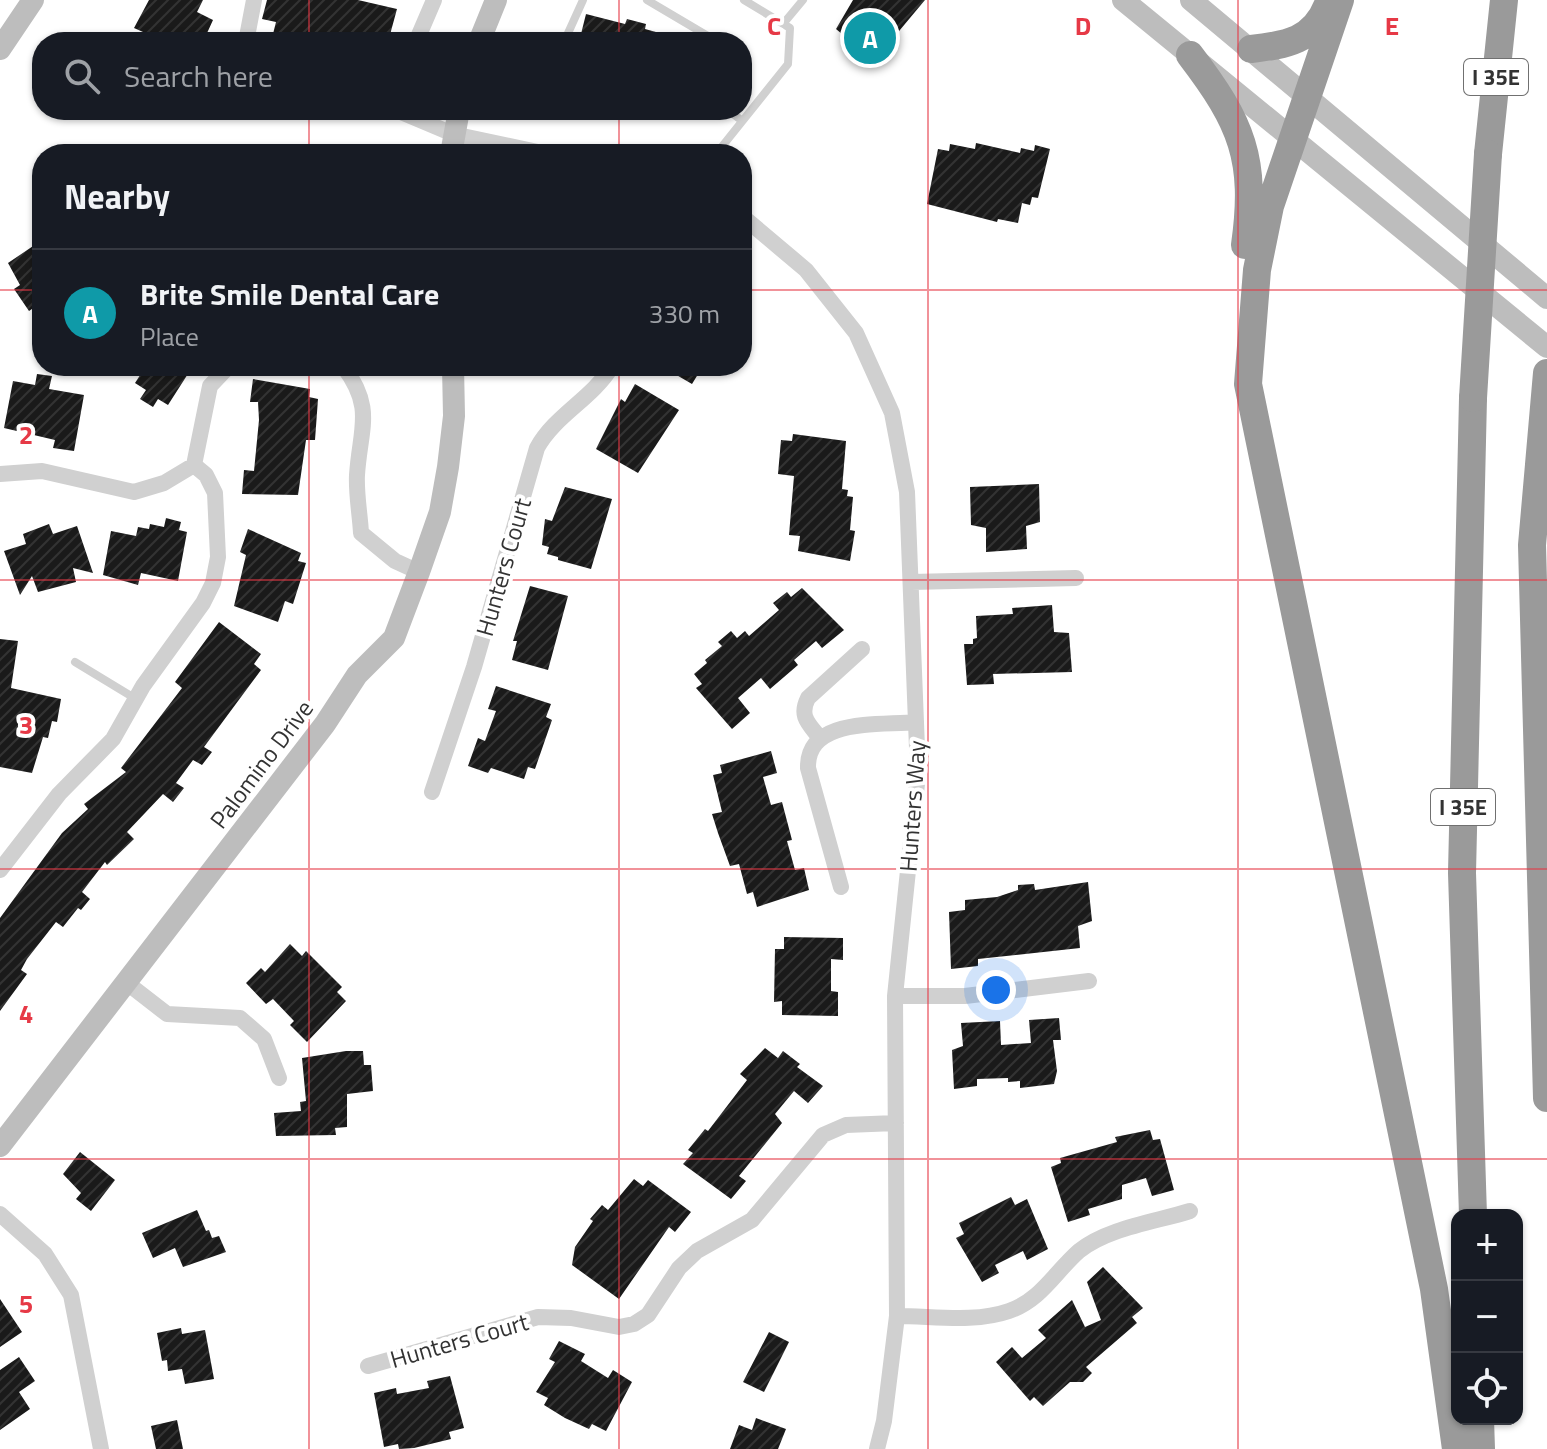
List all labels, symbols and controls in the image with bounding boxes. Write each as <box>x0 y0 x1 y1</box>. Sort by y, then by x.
text: C <box>767 6 781 45</box>
text: D <box>1075 6 1091 45</box>
text: E <box>1385 6 1399 45</box>
pin: A <box>844 8 896 68</box>
search box <box>32 32 752 120</box>
text: Search here <box>124 53 273 99</box>
icon: search <box>60 54 104 98</box>
road number: I 35E <box>1464 59 1528 95</box>
text: Nearby <box>64 170 170 222</box>
text: Brite Smile Dental Care <box>140 271 439 317</box>
text: A <box>82 294 98 333</box>
text: 330 m <box>649 294 720 333</box>
text: Place <box>140 317 199 356</box>
text: 2 <box>19 415 33 454</box>
street label: Hunters Court <box>466 493 540 640</box>
street label: Palomino Drive <box>201 692 321 836</box>
text: 3 <box>19 705 33 744</box>
street label: Hunters Way <box>889 739 935 873</box>
road number: I 35E <box>1431 789 1495 825</box>
your location <box>976 970 1016 1010</box>
text: 4 <box>19 994 33 1033</box>
map controls <box>1451 1209 1523 1425</box>
button: + <box>1451 1209 1523 1281</box>
button: − <box>1451 1281 1523 1353</box>
text: 5 <box>19 1284 33 1323</box>
street label: Hunters Court <box>386 1303 533 1377</box>
button: locate <box>1451 1353 1523 1425</box>

